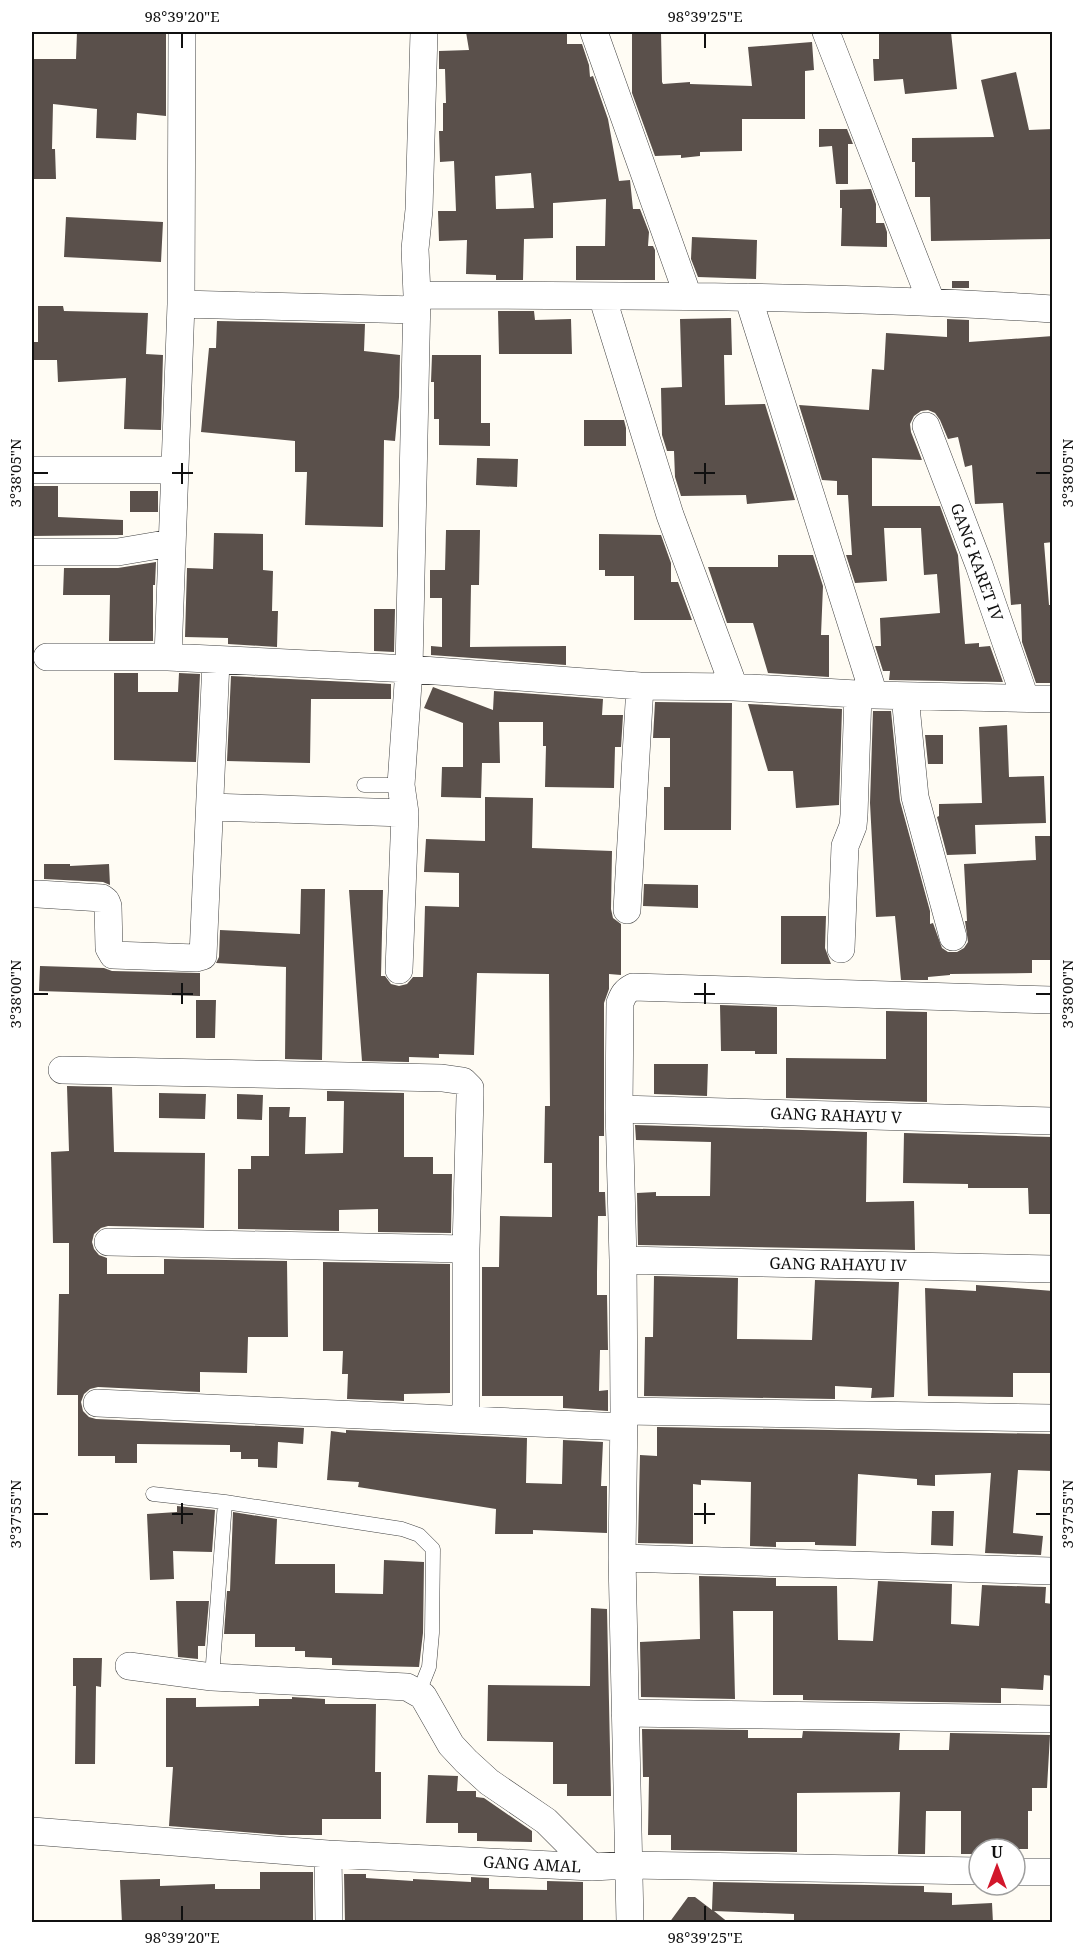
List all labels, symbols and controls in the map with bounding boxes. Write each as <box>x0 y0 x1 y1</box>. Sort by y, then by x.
text: 98°39'20"E <box>144 6 220 26</box>
text: 98°39'25"E <box>667 6 743 26</box>
text: 3°38'05"N <box>5 438 25 507</box>
text: 3°38'05"N <box>1057 438 1077 507</box>
street label: GANG KARET IV <box>945 500 1009 624</box>
text: 3°38'00"N <box>5 959 25 1028</box>
text: 3°38'00"N <box>1057 959 1077 1028</box>
street label: GANG RAHAYU V <box>770 1102 902 1128</box>
street label: GANG RAHAYU IV <box>769 1252 907 1276</box>
text: 3°37'55"N <box>5 1479 25 1548</box>
text: 3°37'55"N <box>1057 1479 1077 1548</box>
north arrow <box>967 1837 1027 1897</box>
text: U <box>991 1841 1003 1863</box>
street label: GANG AMAL <box>482 1850 582 1878</box>
text: 98°39'20"E <box>144 1927 220 1947</box>
text: 98°39'25"E <box>667 1927 743 1947</box>

